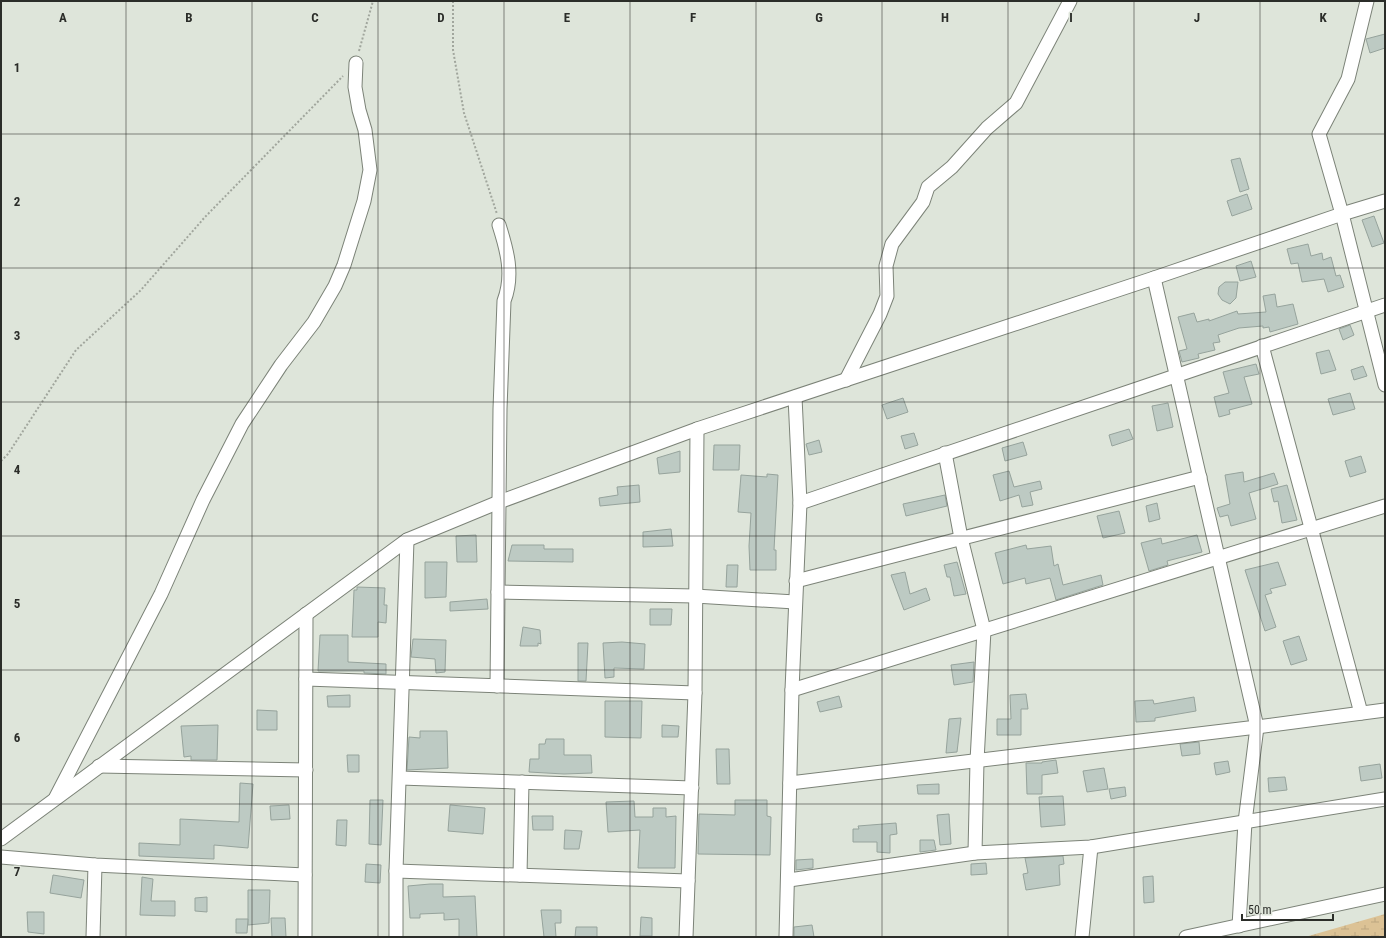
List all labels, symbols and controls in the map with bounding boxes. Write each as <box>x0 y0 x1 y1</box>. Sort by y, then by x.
text: A <box>59 10 67 25</box>
text: B <box>185 10 193 25</box>
text: C <box>311 10 319 25</box>
text: D <box>437 10 445 25</box>
text: E <box>564 10 571 25</box>
text: F <box>690 10 696 25</box>
text: G <box>815 10 823 25</box>
text: H <box>941 10 949 25</box>
text: I <box>1069 10 1073 25</box>
text: J <box>1194 10 1200 25</box>
text: K <box>1319 10 1327 25</box>
text: 1 <box>14 60 20 75</box>
text: 2 <box>14 194 21 209</box>
text: 3 <box>14 328 20 343</box>
text: 4 <box>14 462 21 477</box>
text: 5 <box>14 596 21 611</box>
text: 6 <box>14 730 21 745</box>
text: 7 <box>14 864 21 879</box>
scale bar <box>1242 896 1333 922</box>
text: 50 m <box>1248 903 1272 917</box>

